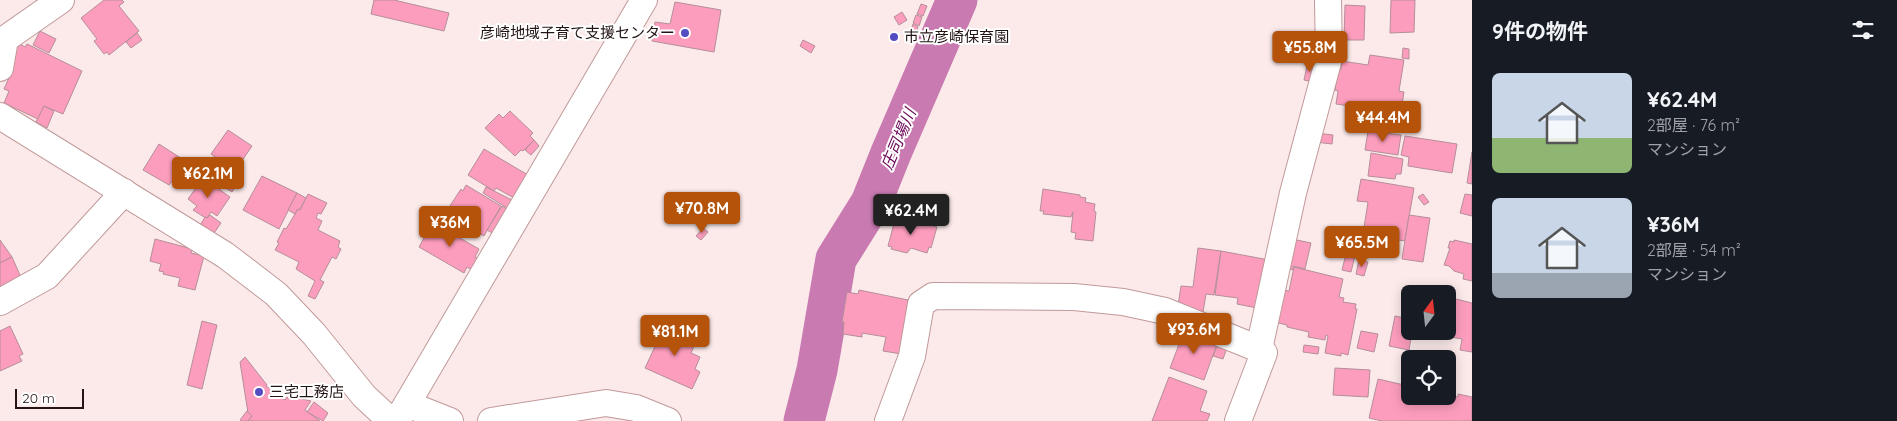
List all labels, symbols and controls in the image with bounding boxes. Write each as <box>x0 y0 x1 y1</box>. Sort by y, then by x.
icon: filters <box>1849 16 1877 44</box>
text: 9件の物件 <box>1492 18 1588 44</box>
place label: 彦崎地域子育て支援センター <box>480 23 675 42</box>
marker: 彦崎地域子育て支援センター <box>679 27 691 39</box>
place label: 市立彦崎保育園 <box>904 27 1009 46</box>
pin: ¥55.8M <box>1269 30 1351 73</box>
marker: 市立彦崎保育園 <box>888 31 900 43</box>
text: ¥55.8M <box>1283 37 1337 57</box>
text: ¥62.4M <box>1647 86 1717 112</box>
icon: home <box>1532 93 1592 153</box>
pin: ¥44.4M <box>1342 100 1424 143</box>
water label: 庄司場川 <box>876 104 920 172</box>
text: ¥44.4M <box>1356 107 1410 127</box>
text: 2部屋 · 76 m² <box>1647 115 1740 135</box>
text: マンション <box>1647 139 1727 159</box>
pin: ¥62.1M <box>167 156 249 199</box>
text: ¥62.1M <box>183 163 233 183</box>
pin: ¥70.8M <box>661 192 743 234</box>
pin: ¥62.4M <box>870 194 952 236</box>
text: ¥70.8M <box>675 198 729 218</box>
text: ¥62.4M <box>884 200 938 220</box>
pin: ¥36M <box>420 206 480 248</box>
text: ¥36M <box>1647 211 1700 237</box>
text: ¥36M <box>430 212 470 232</box>
icon: home <box>1532 218 1592 278</box>
pin: ¥65.5M <box>1321 226 1403 268</box>
text: ¥65.5M <box>1335 232 1389 252</box>
text: 2部屋 · 54 m² <box>1647 240 1741 260</box>
text: マンション <box>1647 264 1727 284</box>
north arrow <box>1401 285 1456 340</box>
map controls <box>1401 285 1456 405</box>
pin: ¥93.6M <box>1153 312 1235 355</box>
pin: ¥81.1M <box>634 314 716 357</box>
text: ¥93.6M <box>1167 319 1221 339</box>
text: ¥81.1M <box>651 321 699 341</box>
button: locate <box>1401 350 1456 405</box>
place label: 三宅工務店 <box>269 382 344 401</box>
scale bar <box>15 386 84 409</box>
marker: 三宅工務店 <box>253 386 265 398</box>
text: 20 m <box>22 389 55 407</box>

